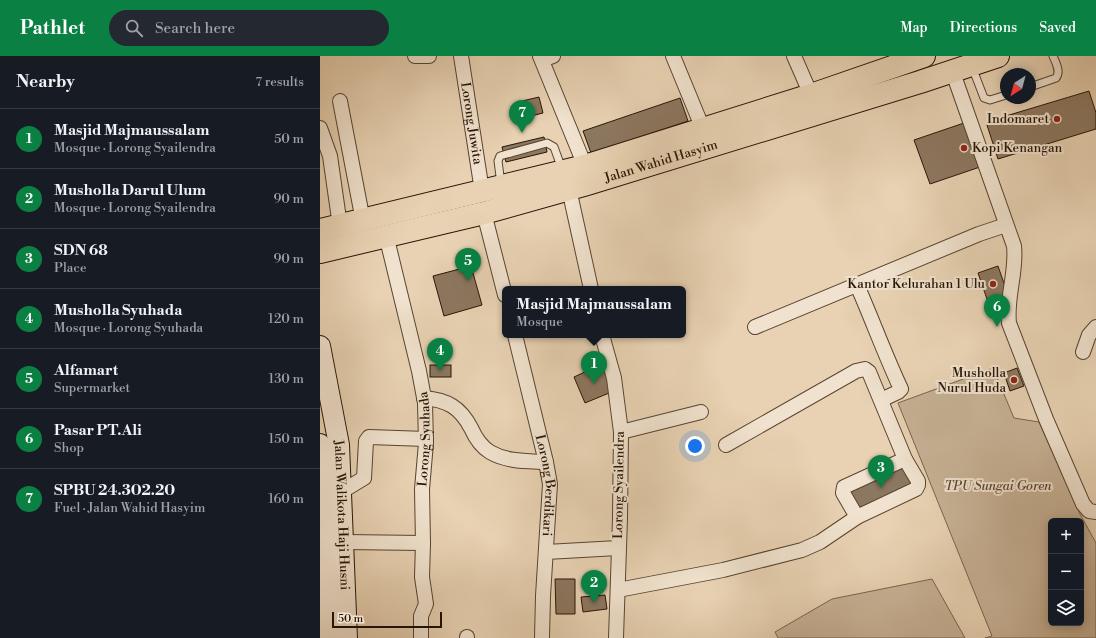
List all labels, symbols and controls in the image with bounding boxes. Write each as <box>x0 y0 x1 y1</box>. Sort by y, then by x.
search box <box>109 10 389 46</box>
text: Pathlet <box>20 16 85 40</box>
icon: search <box>123 17 145 39</box>
text: Search here <box>155 19 235 38</box>
text: Map <box>900 19 928 37</box>
text: Directions <box>950 19 1017 37</box>
text: Saved <box>1039 19 1076 37</box>
north arrow <box>1000 68 1036 104</box>
text: Nearby <box>16 71 75 93</box>
text: 7 results <box>255 74 304 90</box>
street label: Lorong Juwita <box>457 81 486 166</box>
pin: 7 <box>509 100 535 133</box>
place label: Indomaret <box>987 111 1049 127</box>
marker: Indomaret <box>1052 114 1062 124</box>
text: Masjid Majmaussalam <box>54 121 209 140</box>
text: 1 <box>26 131 32 147</box>
text: 50 m <box>274 131 304 147</box>
street label: Jalan Wahid Hasyim <box>602 136 720 187</box>
text: Mosque · Lorong Syailendra <box>54 140 216 156</box>
place label: Kopi Kenangan <box>972 140 1063 156</box>
marker: Kopi Kenangan <box>959 143 969 153</box>
text: Musholla Darul Ulum <box>54 181 206 200</box>
text: 2 <box>25 191 33 207</box>
text: 90 m <box>273 191 304 207</box>
text: Mosque · Lorong Syailendra <box>54 200 216 216</box>
text: SDN 68 <box>54 241 108 260</box>
pin: 5 <box>455 248 481 281</box>
text: 3 <box>25 251 33 267</box>
text: 90 m <box>273 251 304 267</box>
text: Place <box>54 260 86 276</box>
place label: Kantor Kelurahan 1 Ulu <box>847 276 986 292</box>
marker: Kantor Kelurahan 1 Ulu <box>988 279 998 289</box>
popup <box>502 286 686 338</box>
pin: 6 <box>984 294 1010 327</box>
text: Masjid Majmaussalam <box>516 295 672 314</box>
text: Musholla Syuhada <box>54 301 182 320</box>
text: 4 <box>25 311 33 327</box>
text: 120 m <box>268 311 304 327</box>
text: Mosque <box>516 314 563 330</box>
text: Mosque · Lorong Syuhada <box>54 320 203 336</box>
pin: 4 <box>427 338 453 371</box>
pin: 1 <box>581 351 607 384</box>
text: Alfamart <box>54 361 118 380</box>
place label: Musholla Nurul Huda <box>937 365 1006 396</box>
text: 5 <box>25 371 33 387</box>
text: 130 m <box>269 371 304 387</box>
marker: Musholla Nurul Huda <box>1009 375 1019 385</box>
text: Supermarket <box>54 380 130 396</box>
street label: Lorong Syuhada <box>414 390 434 487</box>
text: Pasar PT.Ali <box>54 421 142 440</box>
street label: Lorong Syailendra <box>610 430 628 539</box>
text: 6 <box>25 431 33 447</box>
text: 150 m <box>269 431 304 447</box>
street label: Lorong Berdikari <box>532 433 559 537</box>
your location <box>685 436 705 456</box>
street label: Jalan Walikota Haji Husni <box>330 438 353 591</box>
text: Shop <box>54 440 84 456</box>
pin: 3 <box>868 455 894 488</box>
park label: TPU Sungai Goren <box>944 478 1052 494</box>
text: SPBU 24.302.20 <box>54 481 175 500</box>
text: 7 <box>25 491 33 507</box>
text: 160 m <box>268 491 304 507</box>
text: Fuel · Jalan Wahid Hasyim <box>54 500 205 516</box>
map controls <box>1048 518 1084 626</box>
button: + <box>1048 518 1084 554</box>
button: − <box>1048 554 1084 590</box>
pin: 2 <box>581 570 607 603</box>
button: layers <box>1048 590 1084 626</box>
scale bar <box>332 610 442 629</box>
text: 50 m <box>338 612 363 626</box>

